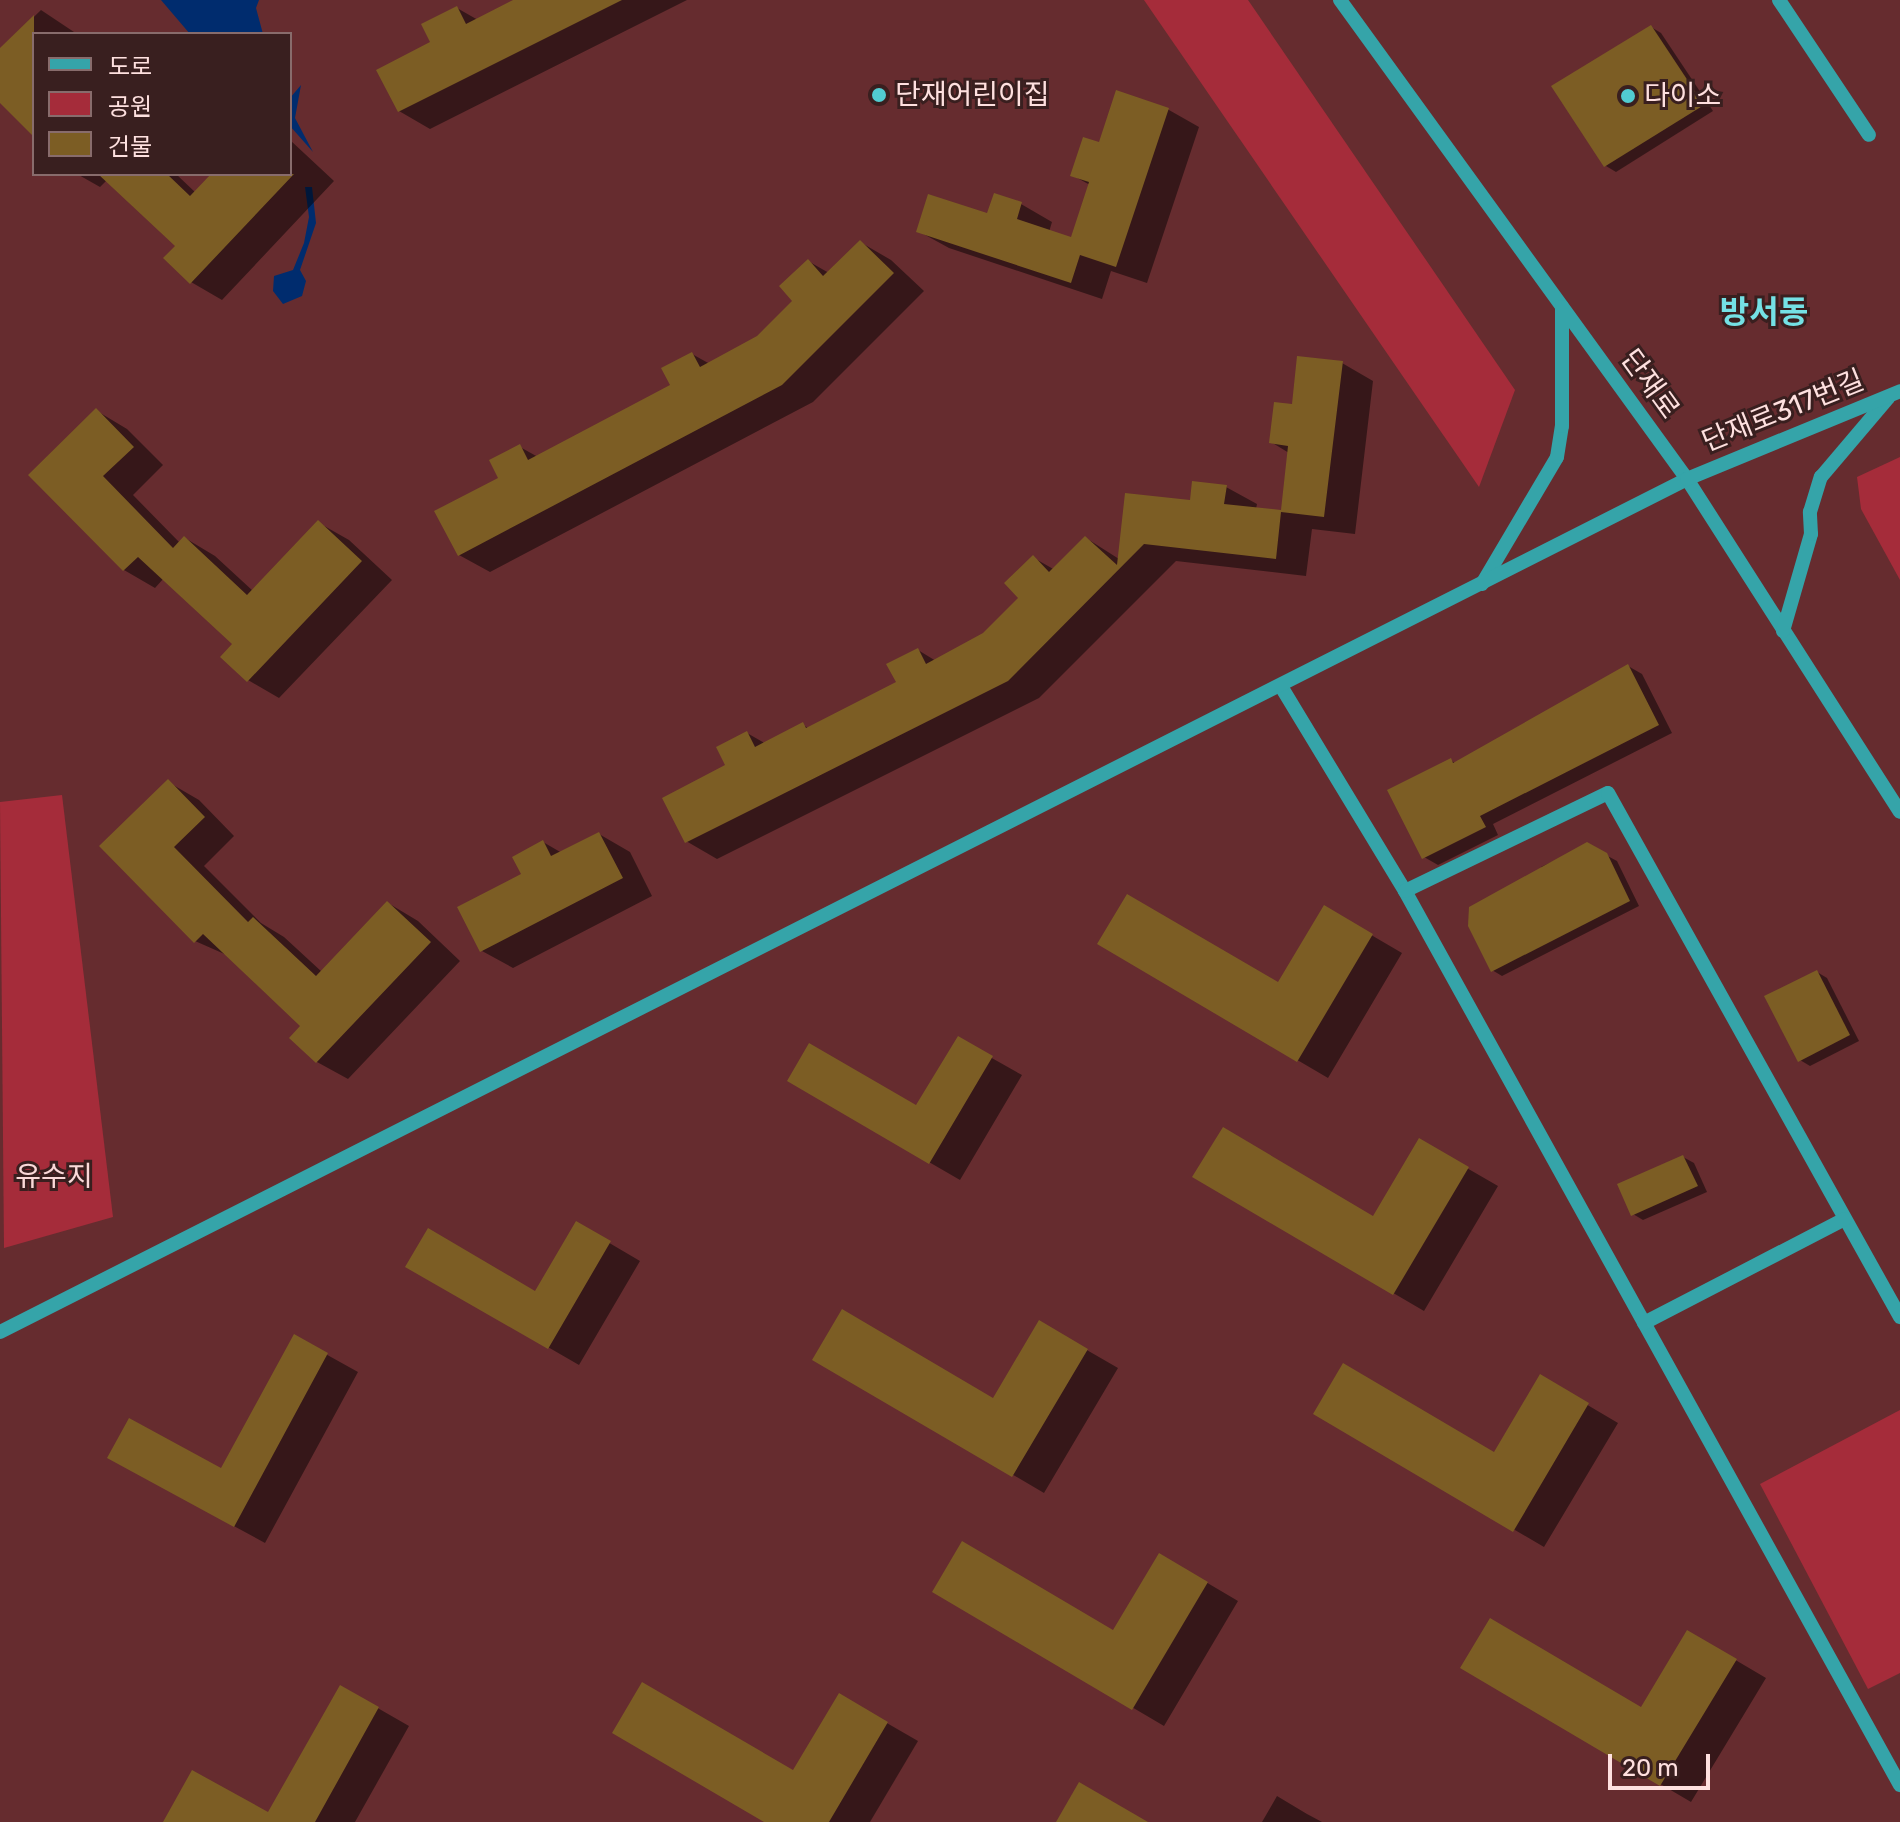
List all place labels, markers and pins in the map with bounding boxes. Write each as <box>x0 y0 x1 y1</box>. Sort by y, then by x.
place label: 단재어린이집 <box>895 78 1050 112</box>
place label: 다이소 <box>1644 79 1721 113</box>
marker: 단재어린이집 <box>870 86 888 104</box>
marker: 다이소 <box>1619 87 1637 105</box>

